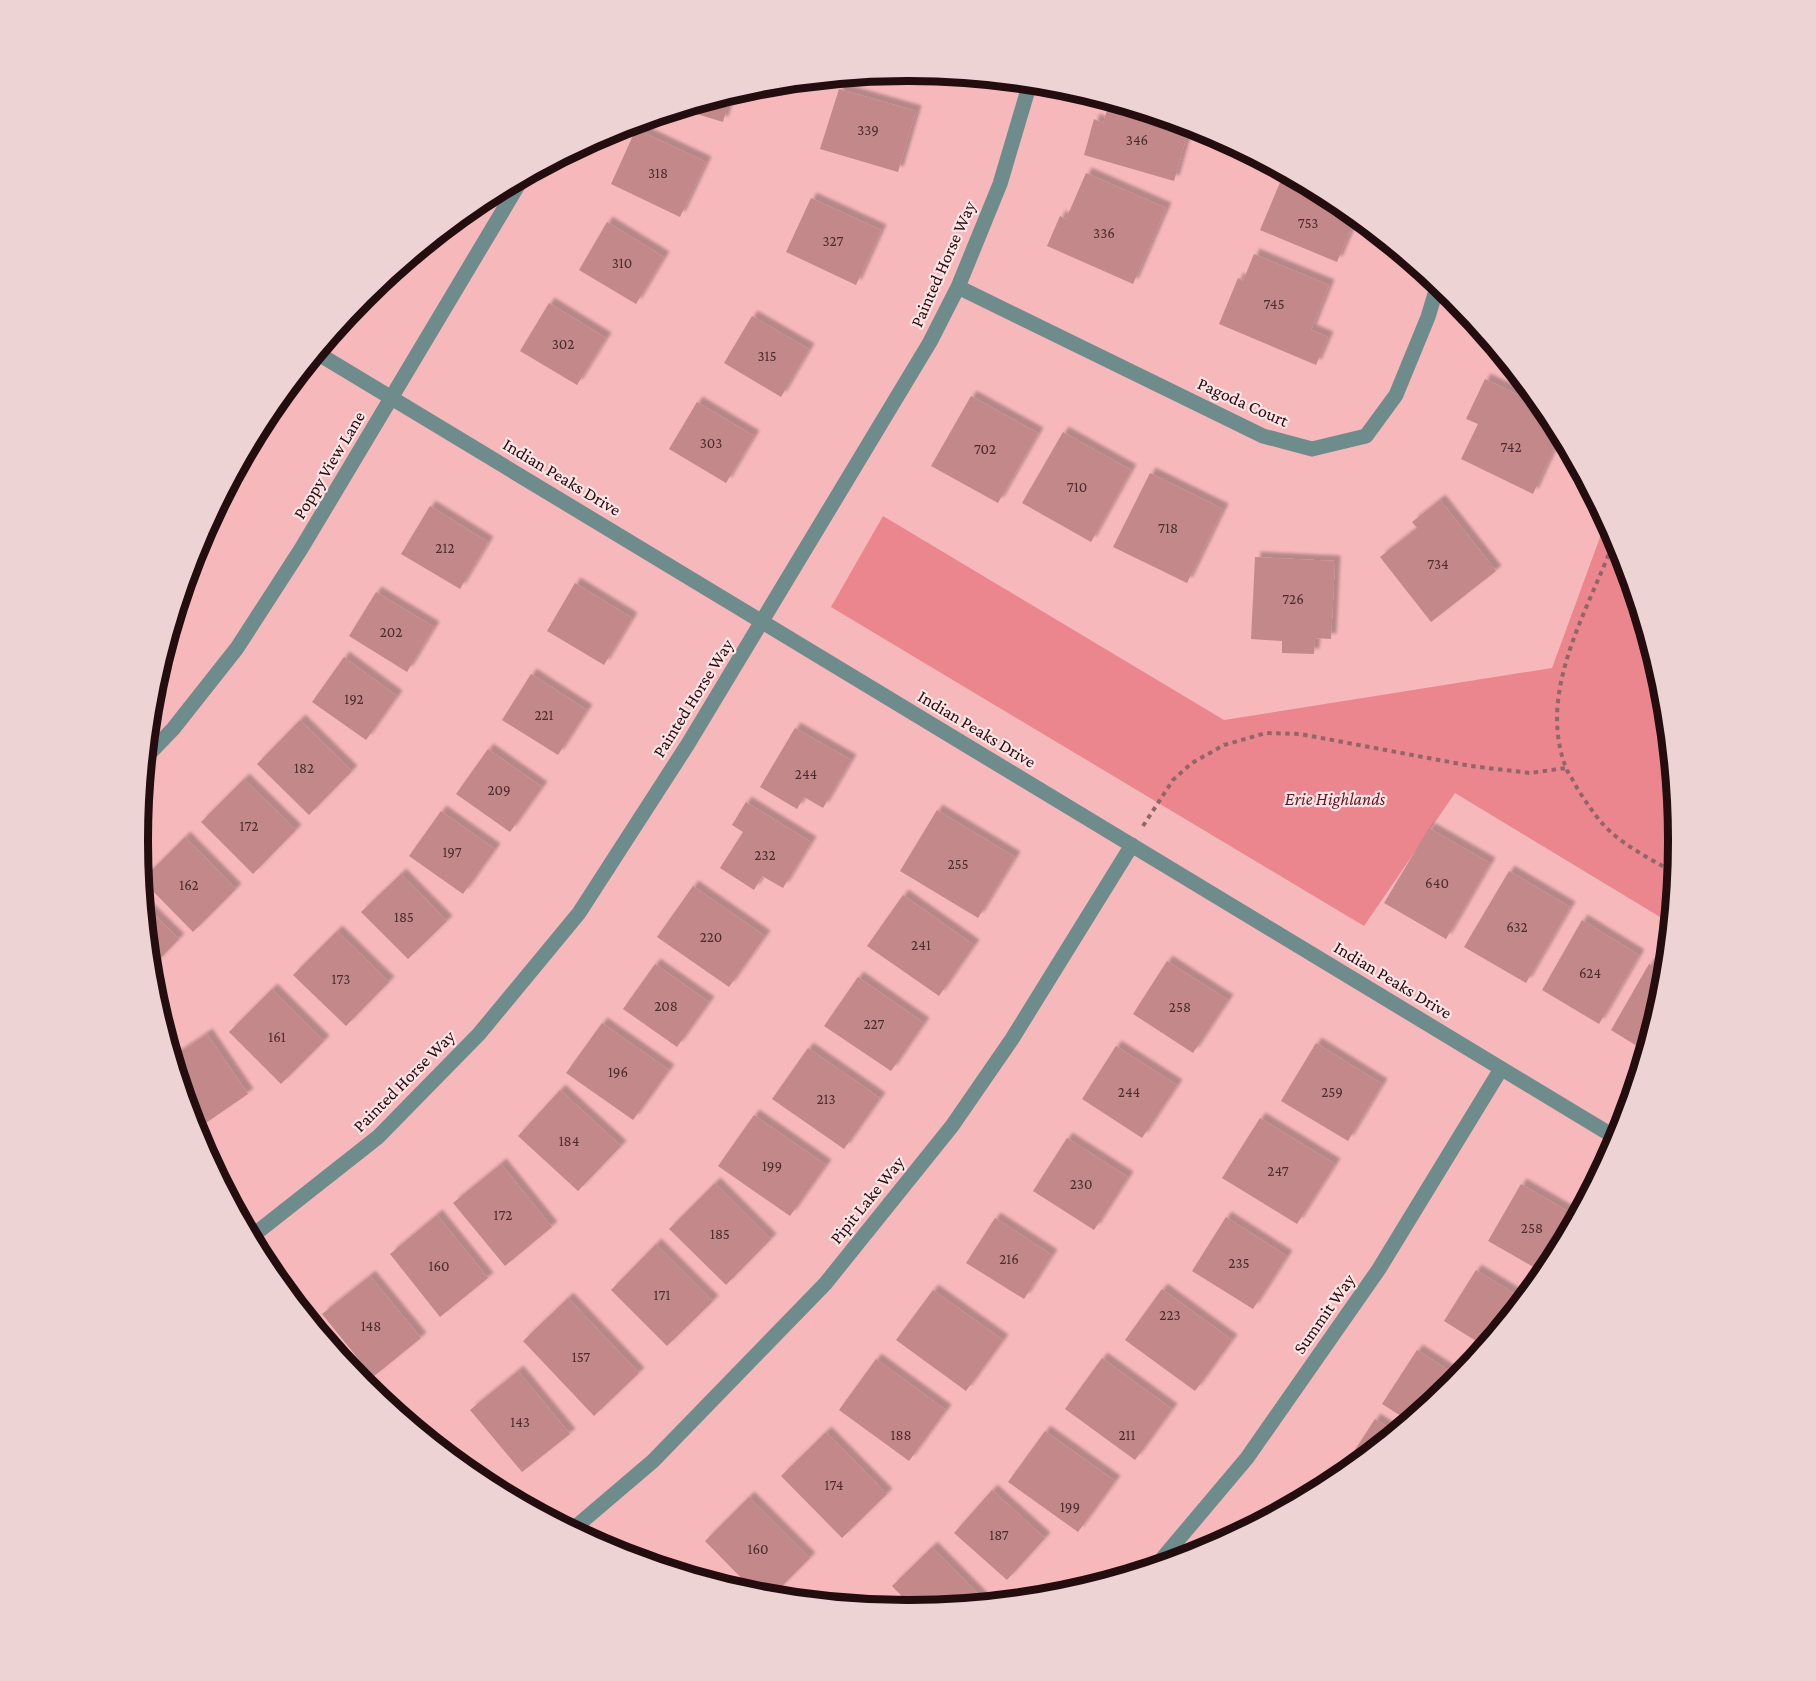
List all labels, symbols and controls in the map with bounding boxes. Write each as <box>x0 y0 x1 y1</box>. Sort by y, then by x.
house number: 339 <box>857 122 879 138</box>
house number: 346 <box>1126 132 1148 148</box>
house number: 318 <box>648 165 668 181</box>
street label: Painted Horse Way <box>906 197 980 330</box>
house number: 753 <box>1298 215 1318 231</box>
house number: 336 <box>1093 225 1115 241</box>
house number: 327 <box>823 233 844 249</box>
house number: 310 <box>612 255 632 271</box>
house number: 745 <box>1263 296 1285 312</box>
house number: 302 <box>552 336 574 352</box>
house number: 315 <box>757 348 777 364</box>
street label: Pagoda Court <box>1195 373 1292 431</box>
street label: Poppy View Lane <box>289 407 369 523</box>
street label: Indian Peaks Drive <box>500 434 625 520</box>
house number: 303 <box>700 435 722 451</box>
house number: 742 <box>1500 439 1522 455</box>
house number: 702 <box>974 441 996 457</box>
house number: 710 <box>1067 479 1087 495</box>
house number: 718 <box>1158 520 1178 536</box>
house number: 212 <box>435 540 455 556</box>
house number: 734 <box>1427 556 1449 572</box>
house number: 726 <box>1282 591 1304 607</box>
house number: 202 <box>380 624 402 640</box>
street label: Painted Horse Way <box>649 635 738 761</box>
street label: Indian Peaks Drive <box>915 686 1040 772</box>
house number: 192 <box>344 691 364 707</box>
house number: 221 <box>534 707 554 723</box>
house number: 182 <box>294 760 314 776</box>
house number: 244 <box>795 766 817 782</box>
house number: 209 <box>487 782 511 798</box>
park label: Erie Highlands <box>1285 789 1386 809</box>
house number: 172 <box>239 818 259 834</box>
house number: 197 <box>442 844 462 860</box>
house number: 232 <box>754 847 776 863</box>
house number: 255 <box>947 856 969 872</box>
house number: 640 <box>1425 875 1449 891</box>
house number: 162 <box>179 877 199 893</box>
house number: 185 <box>394 909 414 925</box>
house number: 632 <box>1506 919 1528 935</box>
house number: 220 <box>700 929 722 945</box>
house number: 241 <box>911 937 931 953</box>
street label: Indian Peaks Drive <box>1331 937 1456 1023</box>
house number: 624 <box>1579 965 1601 981</box>
house number: 173 <box>332 971 350 987</box>
house number: 208 <box>654 998 678 1014</box>
house number: 258 <box>1169 999 1191 1015</box>
house number: 227 <box>864 1016 885 1032</box>
street label: Painted Horse Way <box>349 1025 460 1136</box>
house number: 161 <box>268 1029 286 1045</box>
house number: 196 <box>608 1064 628 1080</box>
house number: 244 <box>1118 1084 1140 1100</box>
house number: 259 <box>1321 1084 1343 1100</box>
house number: 213 <box>816 1091 836 1107</box>
house number: 184 <box>559 1133 579 1149</box>
street label: Pipit Lake Way <box>826 1152 909 1248</box>
house number: 199 <box>762 1158 782 1174</box>
house number: 247 <box>1267 1163 1289 1179</box>
house number: 230 <box>1070 1176 1092 1192</box>
house number: 172 <box>493 1207 513 1223</box>
house number: 258 <box>1521 1220 1543 1236</box>
house number: 185 <box>710 1226 730 1242</box>
house number: 216 <box>999 1251 1019 1267</box>
house number: 235 <box>1228 1255 1250 1271</box>
house number: 160 <box>428 1258 450 1274</box>
street label: Summit Way <box>1289 1270 1359 1358</box>
house number: 171 <box>654 1287 670 1303</box>
house number: 223 <box>1159 1307 1181 1323</box>
house number: 148 <box>361 1318 381 1334</box>
house number: 157 <box>572 1349 590 1365</box>
house number: 143 <box>510 1414 530 1430</box>
house number: 188 <box>890 1427 912 1443</box>
house number: 211 <box>1118 1427 1136 1443</box>
house number: 174 <box>824 1477 844 1493</box>
house number: 199 <box>1060 1499 1080 1515</box>
house number: 187 <box>989 1527 1009 1543</box>
house number: 160 <box>747 1541 769 1557</box>

